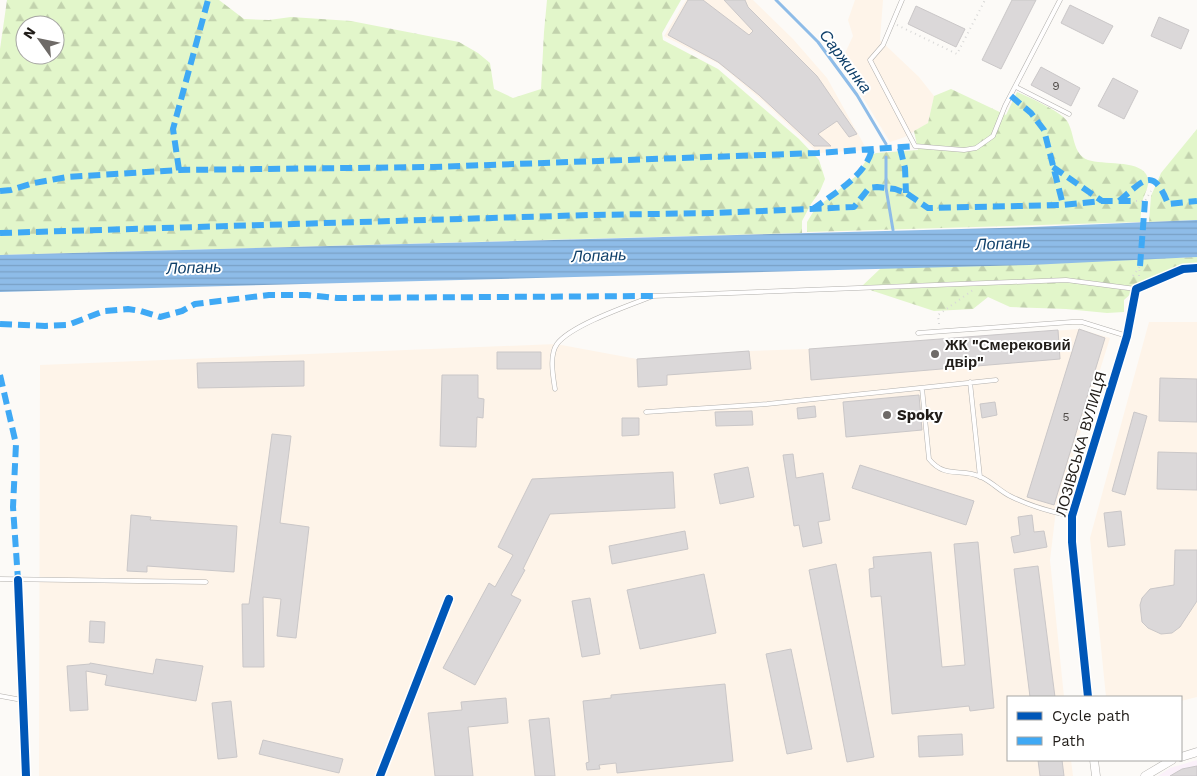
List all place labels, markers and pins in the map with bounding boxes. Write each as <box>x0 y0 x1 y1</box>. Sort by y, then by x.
place label: ЖК "Смерековий двір" <box>944 336 1071 371</box>
marker: ЖК "Смерековий двір" <box>929 348 941 360</box>
place label: Spoky <box>897 406 943 424</box>
marker: Spoky <box>881 409 893 421</box>

